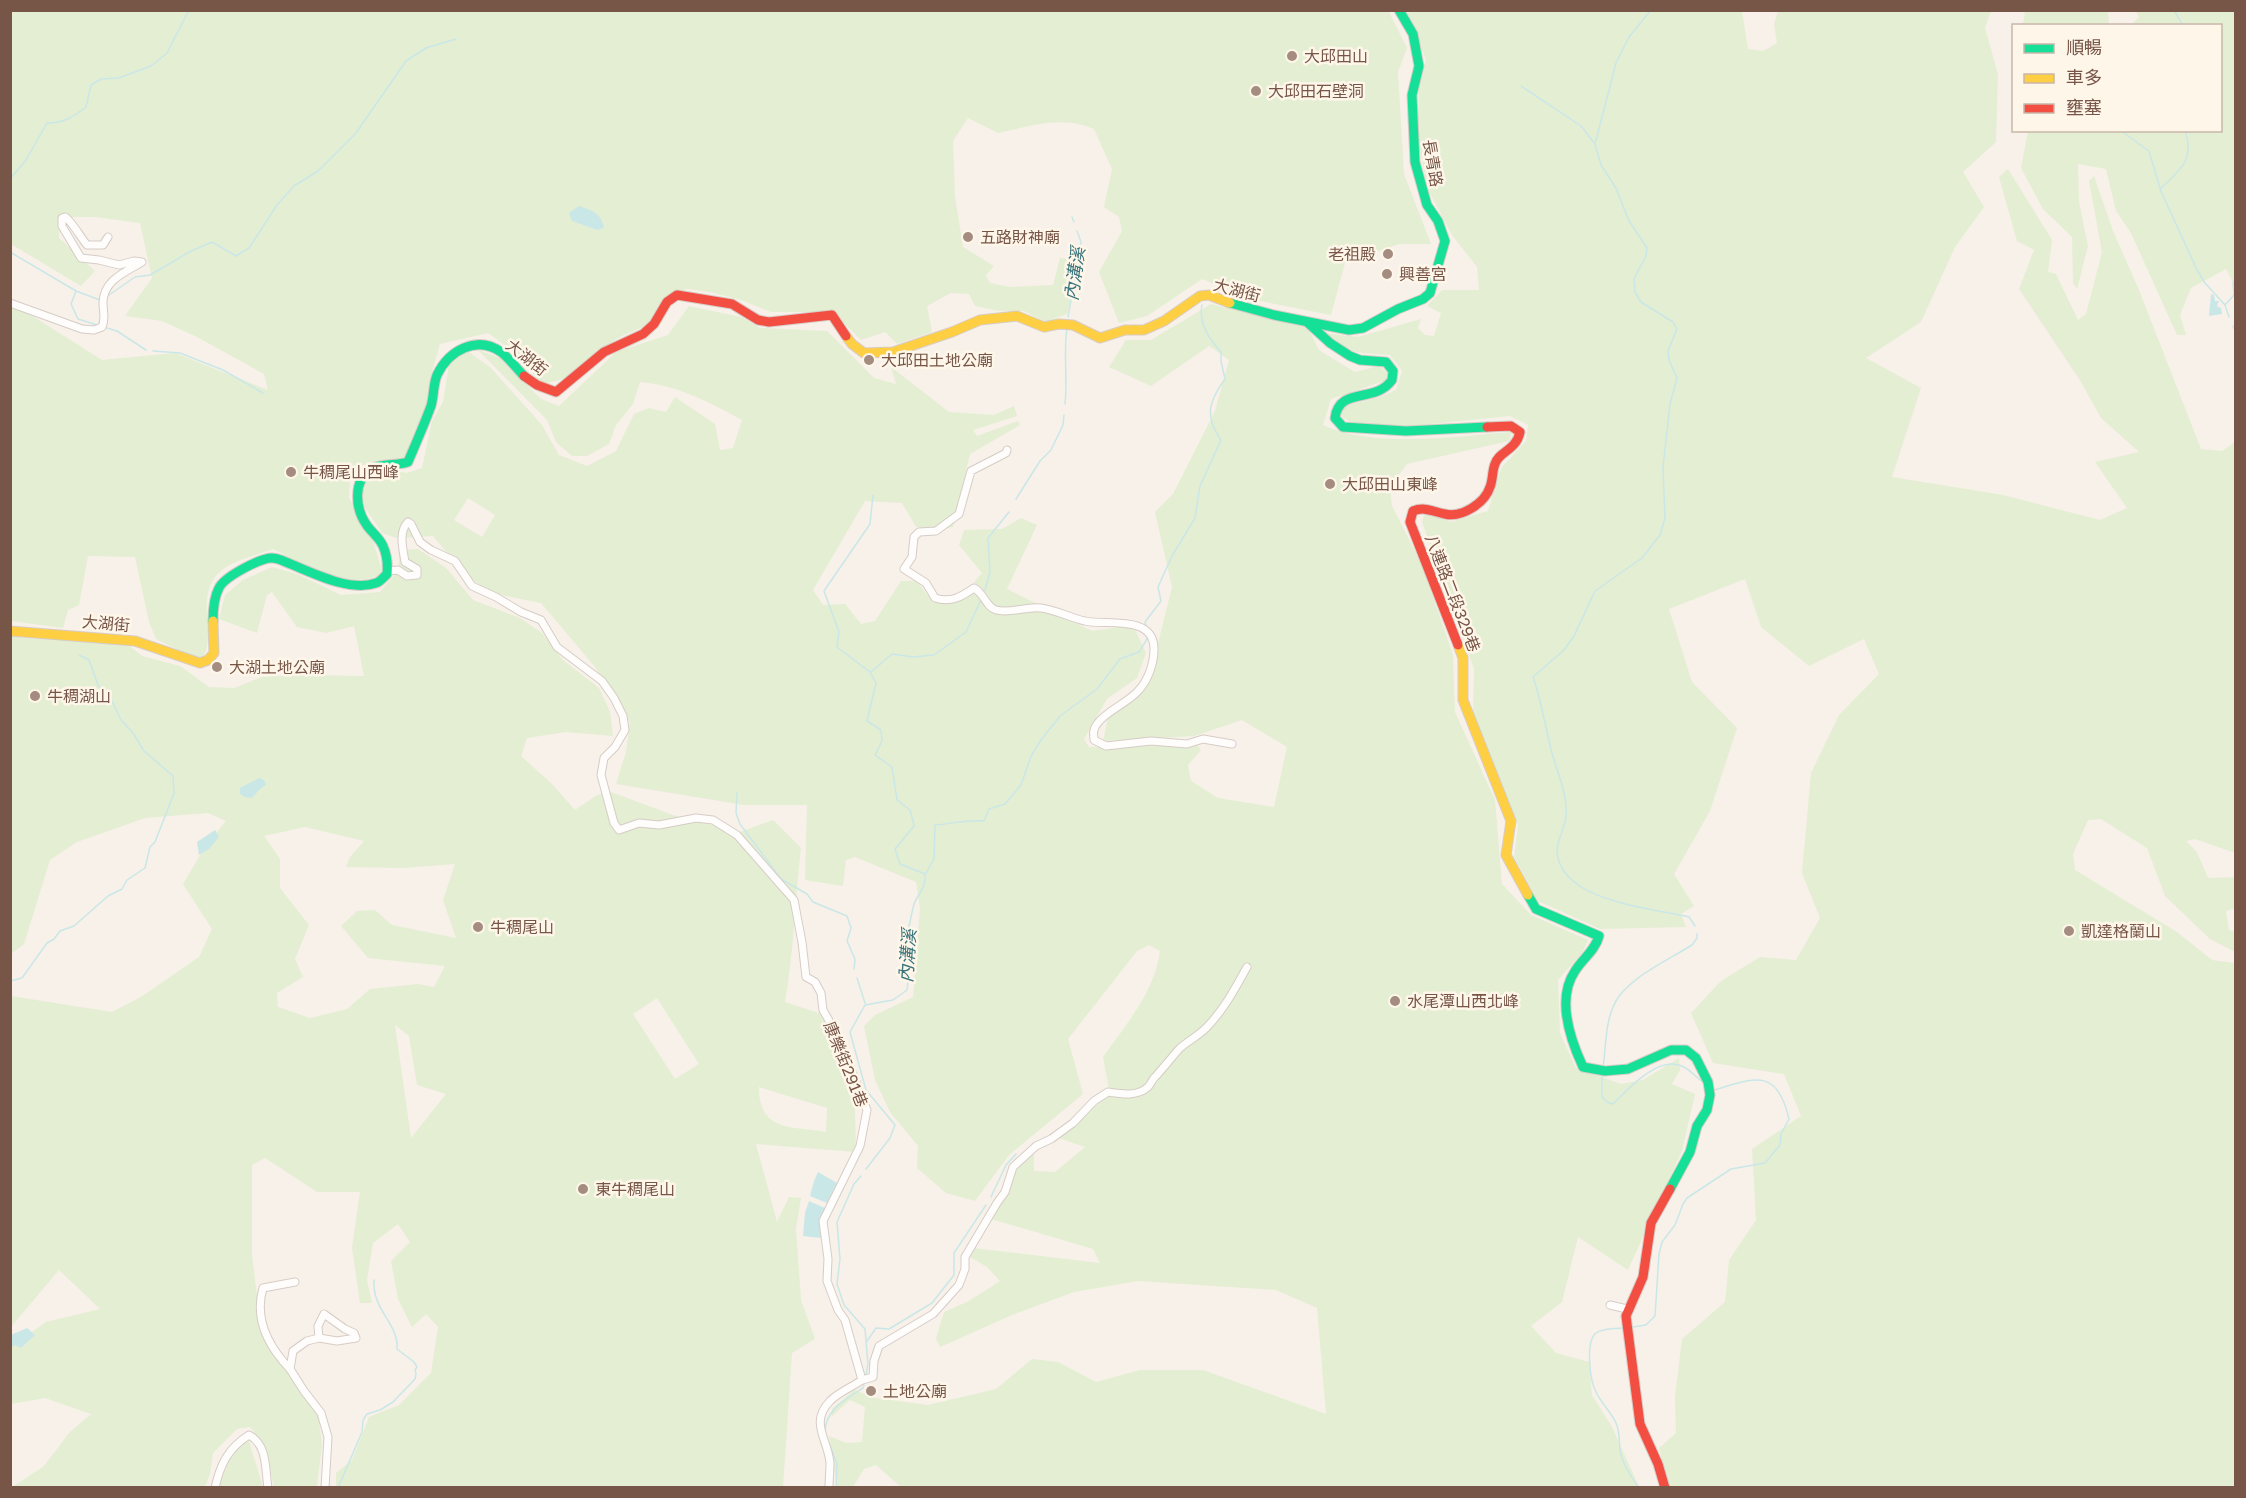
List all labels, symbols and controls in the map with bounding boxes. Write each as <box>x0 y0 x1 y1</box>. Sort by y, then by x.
legend <box>2012 24 2222 132</box>
text: 順暢 <box>2066 36 2102 58</box>
place label: 大邱田山 <box>1304 46 1368 66</box>
marker: 大邱田山 <box>1285 49 1299 63</box>
text: 車多 <box>2066 66 2102 88</box>
place label: 大邱田石壁洞 <box>1268 81 1364 101</box>
marker: 大邱田石壁洞 <box>1249 84 1263 98</box>
text: 壅塞 <box>2066 96 2102 118</box>
street label: 長青路 <box>1419 138 1447 188</box>
place label: 五路財神廟 <box>980 227 1060 247</box>
marker: 五路財神廟 <box>961 230 975 244</box>
water label: 內溝溪 <box>1059 243 1089 302</box>
place label: 老祖殿 <box>1328 244 1376 264</box>
marker: 老祖殿 <box>1381 247 1395 261</box>
place label: 興善宮 <box>1399 264 1447 284</box>
marker: 興善宮 <box>1380 267 1394 281</box>
street label: 大湖街 <box>1211 274 1263 306</box>
street label: 大湖街 <box>502 334 552 380</box>
place label: 大邱田土地公廟 <box>881 350 993 370</box>
marker: 大邱田土地公廟 <box>862 353 876 367</box>
place label: 牛稠尾山西峰 <box>303 462 399 482</box>
marker: 牛稠尾山西峰 <box>284 465 298 479</box>
place label: 大邱田山東峰 <box>1342 474 1438 494</box>
marker: 大邱田山東峰 <box>1323 477 1337 491</box>
street label: 八連路二段329巷 <box>1421 531 1485 655</box>
street label: 大湖街 <box>81 611 131 635</box>
place label: 大湖土地公廟 <box>229 657 325 677</box>
marker: 大湖土地公廟 <box>210 660 224 674</box>
place label: 牛稠湖山 <box>47 686 111 706</box>
marker: 牛稠湖山 <box>28 689 42 703</box>
place label: 牛稠尾山 <box>490 917 554 937</box>
marker: 牛稠尾山 <box>471 920 485 934</box>
place label: 凱達格蘭山 <box>2081 921 2161 941</box>
marker: 凱達格蘭山 <box>2062 924 2076 938</box>
water label: 內溝溪 <box>894 925 920 984</box>
place label: 水尾潭山西北峰 <box>1407 991 1519 1011</box>
marker: 水尾潭山西北峰 <box>1388 994 1402 1008</box>
street label: 康樂街291巷 <box>820 1018 872 1110</box>
place label: 東牛稠尾山 <box>595 1179 675 1199</box>
marker: 東牛稠尾山 <box>576 1182 590 1196</box>
place label: 土地公廟 <box>883 1381 947 1401</box>
marker: 土地公廟 <box>864 1384 878 1398</box>

